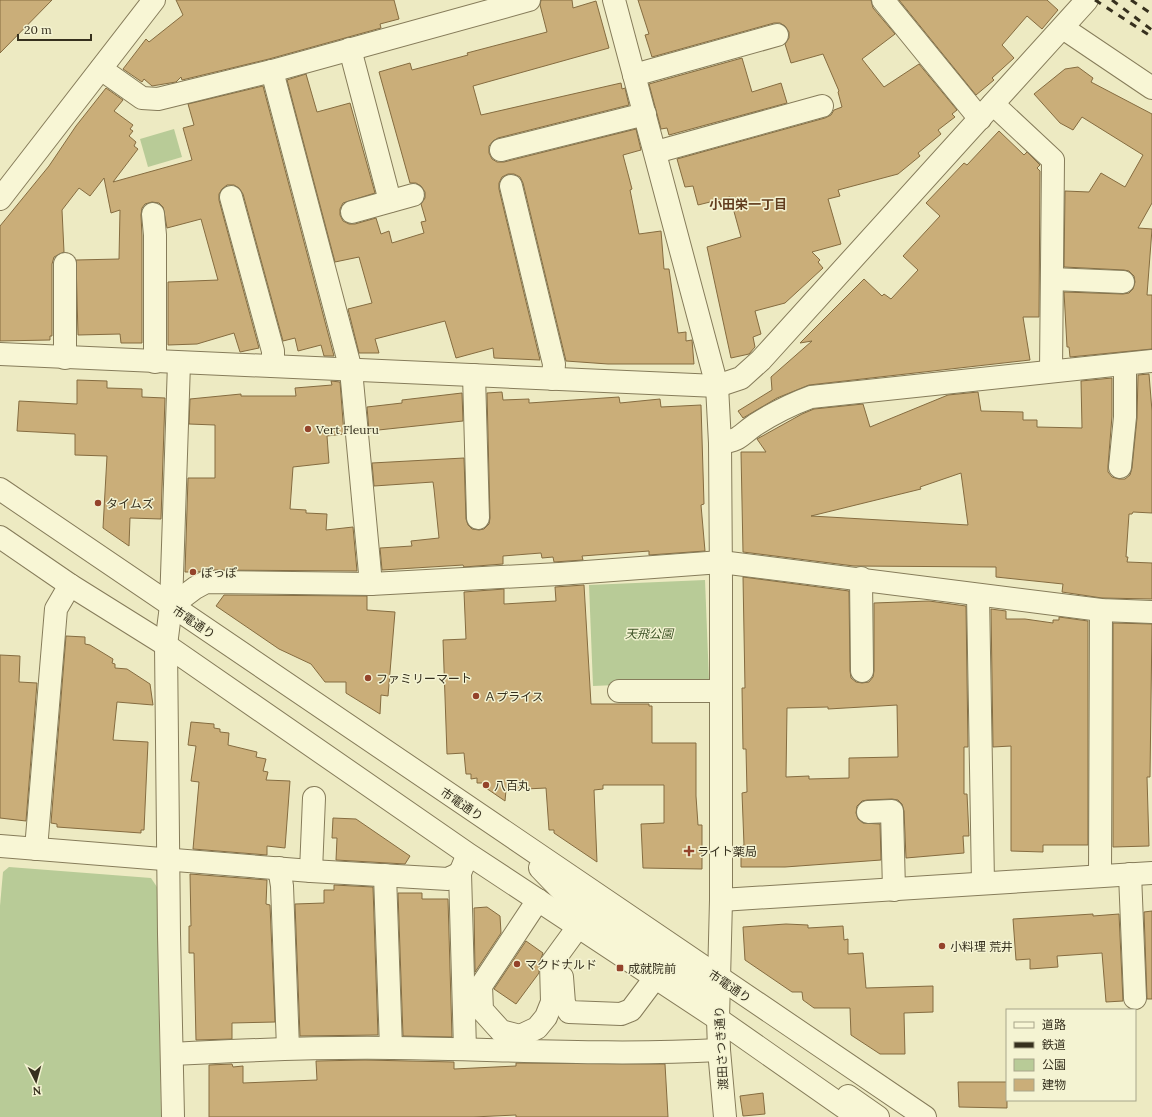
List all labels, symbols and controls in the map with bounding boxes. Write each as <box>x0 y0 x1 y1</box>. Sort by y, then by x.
scale bar <box>18 16 91 42</box>
text: 20 m <box>24 22 52 37</box>
district label: 小田栄一丁目 <box>709 196 787 213</box>
place label: Vert Fleuru <box>315 422 379 437</box>
marker: Vert Fleuru <box>303 424 313 434</box>
place label: タイムズ <box>106 496 154 511</box>
marker: タイムズ <box>93 498 103 508</box>
place label: ぽっぽ <box>201 565 237 580</box>
marker: ぽっぽ <box>188 567 198 577</box>
street label: 市電通り <box>170 602 218 642</box>
park label: 天飛公園 <box>625 626 675 641</box>
place label: ファミリーマート <box>376 671 472 686</box>
marker: ファミリーマート <box>363 673 373 683</box>
place label: Ａプライス <box>484 689 544 704</box>
marker: Ａプライス <box>471 691 481 701</box>
place label: 八百丸 <box>494 778 530 793</box>
marker: 八百丸 <box>481 780 491 790</box>
street label: 市電通り <box>438 784 486 824</box>
place label: ライト薬局 <box>697 844 757 859</box>
marker: ライト薬局 <box>684 846 694 856</box>
place label: 小料理 荒井 <box>950 939 1013 954</box>
marker: 小料理 荒井 <box>937 941 947 951</box>
place label: マクドナルド <box>525 957 597 972</box>
marker: マクドナルド <box>512 959 522 969</box>
place label: 成就院前 <box>628 961 676 976</box>
marker: 成就院前 <box>615 963 625 973</box>
street label: 市電通り <box>706 966 754 1006</box>
street label: 渡田さつき通り <box>711 1006 731 1090</box>
legend <box>1006 1009 1136 1101</box>
text: 道路 <box>1042 1017 1066 1032</box>
text: 鉄道 <box>1042 1037 1066 1052</box>
text: 公園 <box>1042 1057 1066 1072</box>
north arrow <box>16 1061 56 1101</box>
text: 建物 <box>1042 1077 1066 1092</box>
text: N <box>32 1084 42 1098</box>

